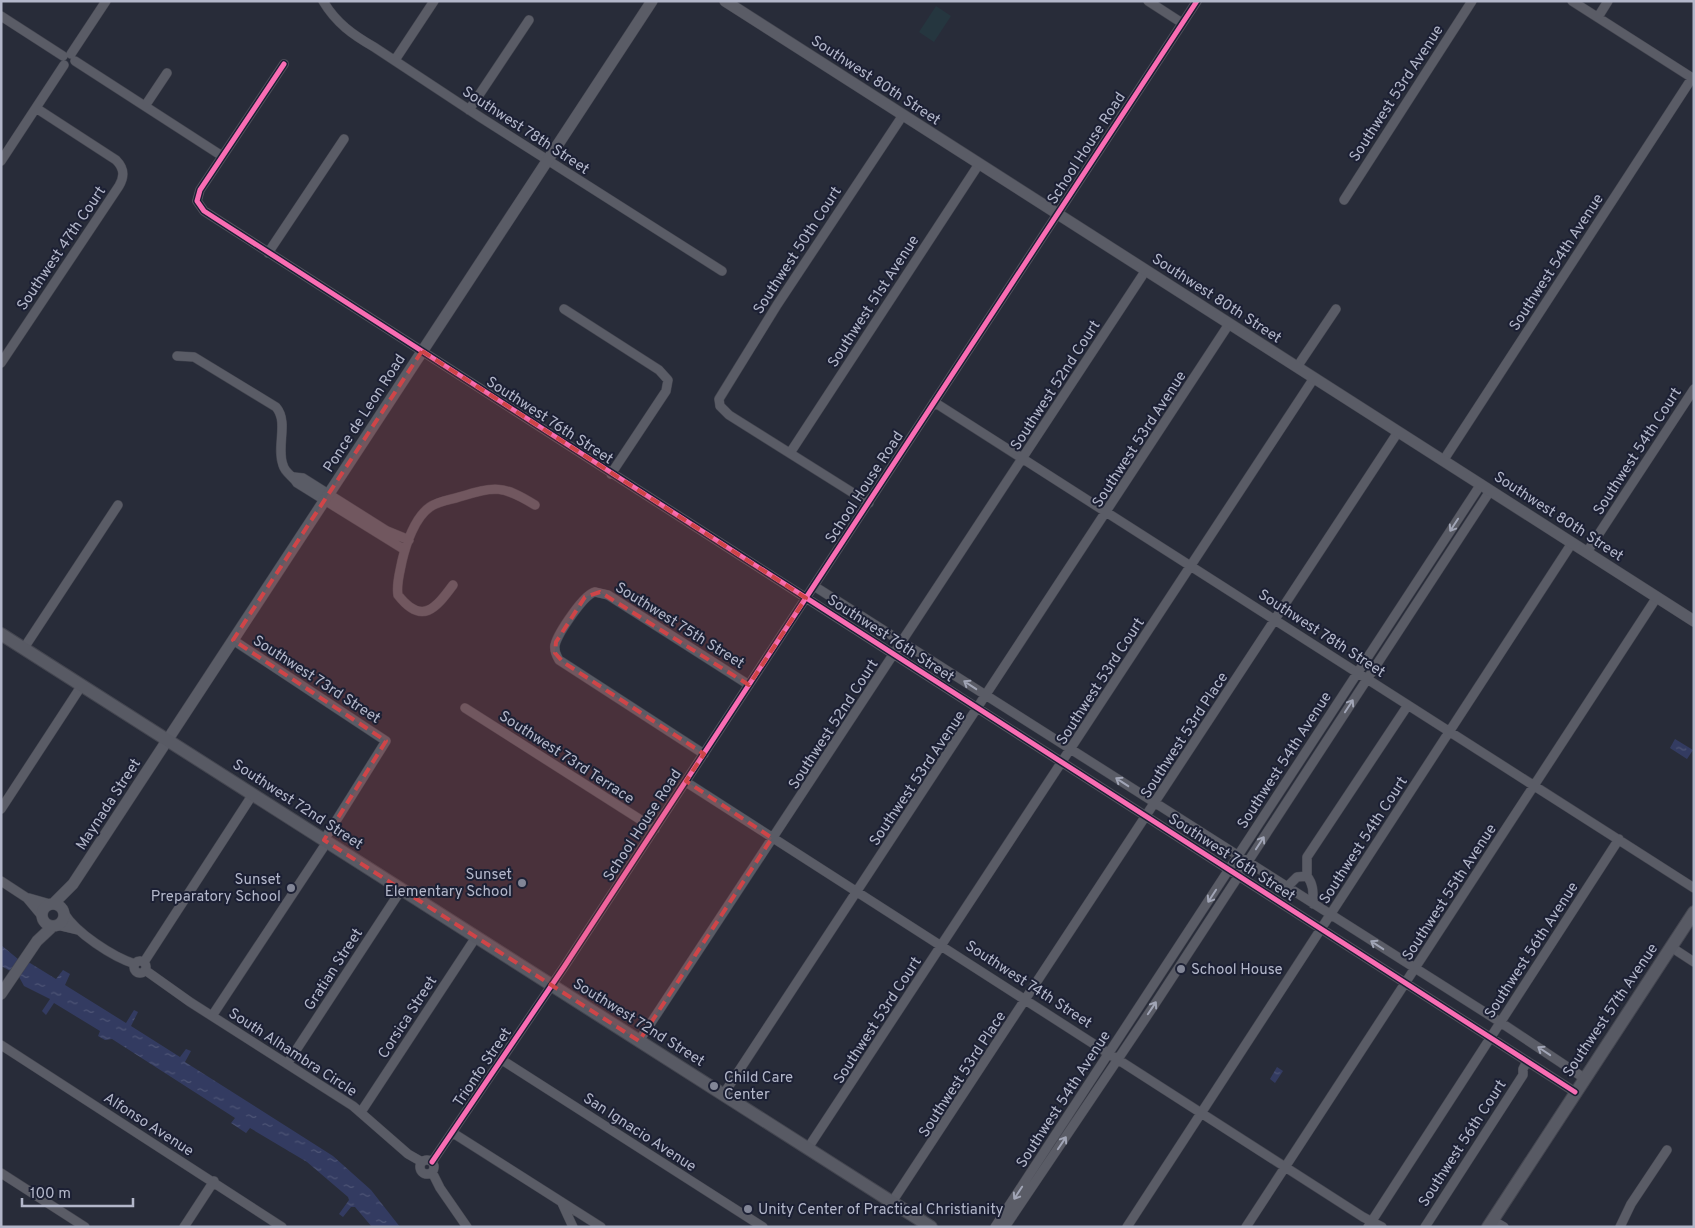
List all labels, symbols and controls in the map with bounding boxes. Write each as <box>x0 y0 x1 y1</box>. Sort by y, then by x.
street label: Southwest 53rd Avenue <box>1346 22 1449 166</box>
street label: Southwest 80th Street <box>807 32 944 130</box>
street label: Southwest 78th Street <box>458 83 592 180</box>
street label: School House Road <box>1044 89 1131 208</box>
street label: Southwest 47th Court <box>14 183 111 315</box>
street label: Southwest 50th Court <box>750 183 847 318</box>
street label: Southwest 54th Avenue <box>1506 191 1609 335</box>
street label: Southwest 51st Avenue <box>824 232 924 372</box>
street label: Southwest 80th Street <box>1148 250 1285 348</box>
street label: Southwest 52nd Court <box>1007 317 1105 454</box>
street label: Ponce de Leon Road <box>320 351 411 477</box>
street label: Southwest 53rd Avenue <box>1089 368 1192 512</box>
street label: Southwest 76th Street <box>482 373 616 469</box>
street label: Southwest 54th Court <box>1590 384 1687 519</box>
street label: School House Road <box>822 428 909 547</box>
street label: Southwest 80th Street <box>1490 468 1627 566</box>
one-way arrow <box>1449 518 1459 532</box>
street label: Southwest 75th Street <box>611 579 747 674</box>
street label: Southwest 78th Street <box>1254 586 1388 683</box>
street label: Southwest 76th Street <box>823 591 957 687</box>
street label: Southwest 53rd Court <box>1053 615 1150 749</box>
street label: Southwest 73rd Street <box>249 632 384 729</box>
street label: Southwest 52nd Court <box>785 656 883 793</box>
street label: Southwest 53rd Place <box>1137 669 1233 803</box>
one-way arrow <box>964 680 978 690</box>
street label: Southwest 54th Avenue <box>1234 689 1337 833</box>
one-way arrow <box>1344 700 1354 714</box>
street label: Southwest 73rd Terrace <box>495 707 637 809</box>
street label: Southwest 53rd Avenue <box>866 708 971 850</box>
street label: Maynada Street <box>73 755 146 854</box>
street label: Southwest 72nd Street <box>228 756 366 855</box>
street label: School House Road <box>600 766 687 885</box>
street label: Southwest 54th Court <box>1316 773 1413 908</box>
one-way arrow <box>1115 777 1129 787</box>
street label: Southwest 76th Street <box>1164 810 1298 906</box>
street label: Southwest 55th Avenue <box>1399 821 1502 965</box>
one-way arrow <box>1256 836 1266 850</box>
place label: Sunset Elementary School <box>385 866 512 902</box>
place label: Sunset Preparatory School <box>151 871 281 907</box>
marker: Sunset Elementary School <box>516 877 528 889</box>
street label: Southwest 56th Avenue <box>1481 879 1584 1023</box>
marker: Sunset Preparatory School <box>285 882 297 894</box>
one-way arrow <box>1207 888 1217 902</box>
street label: Gratian Street <box>301 925 368 1014</box>
street label: Southwest 74th Street <box>961 937 1095 1033</box>
one-way arrow <box>1371 939 1385 949</box>
street label: Southwest 57th Avenue <box>1559 940 1663 1081</box>
street label: Southwest 53rd Court <box>830 954 927 1088</box>
place label: School House <box>1191 961 1283 980</box>
marker: School House <box>1175 963 1187 975</box>
street label: Corsica Street <box>375 973 442 1063</box>
street label: Southwest 72nd Street <box>569 975 708 1072</box>
one-way arrow <box>1147 1001 1158 1015</box>
street label: South Alhambra Circle <box>224 1005 360 1102</box>
street label: Southwest 53rd Place <box>915 1008 1011 1142</box>
street label: Trionfo Street <box>450 1025 517 1111</box>
street label: Southwest 54th Avenue <box>1013 1028 1116 1172</box>
one-way arrow <box>1537 1046 1551 1056</box>
place label: Child Care Center <box>724 1069 793 1105</box>
street label: Southwest 56th Court <box>1415 1077 1511 1211</box>
marker: Child Care Center <box>708 1080 720 1092</box>
street label: Alfonso Avenue <box>99 1089 197 1161</box>
street label: San Ignacio Avenue <box>579 1090 699 1177</box>
one-way arrow <box>1057 1136 1067 1150</box>
scale bar <box>22 1176 134 1208</box>
text: 100 m <box>30 1185 71 1204</box>
one-way arrow <box>1012 1186 1023 1200</box>
place label: Unity Center of Practical Christianity <box>758 1201 1004 1220</box>
marker: Unity Center of Practical Christianity <box>742 1203 754 1215</box>

